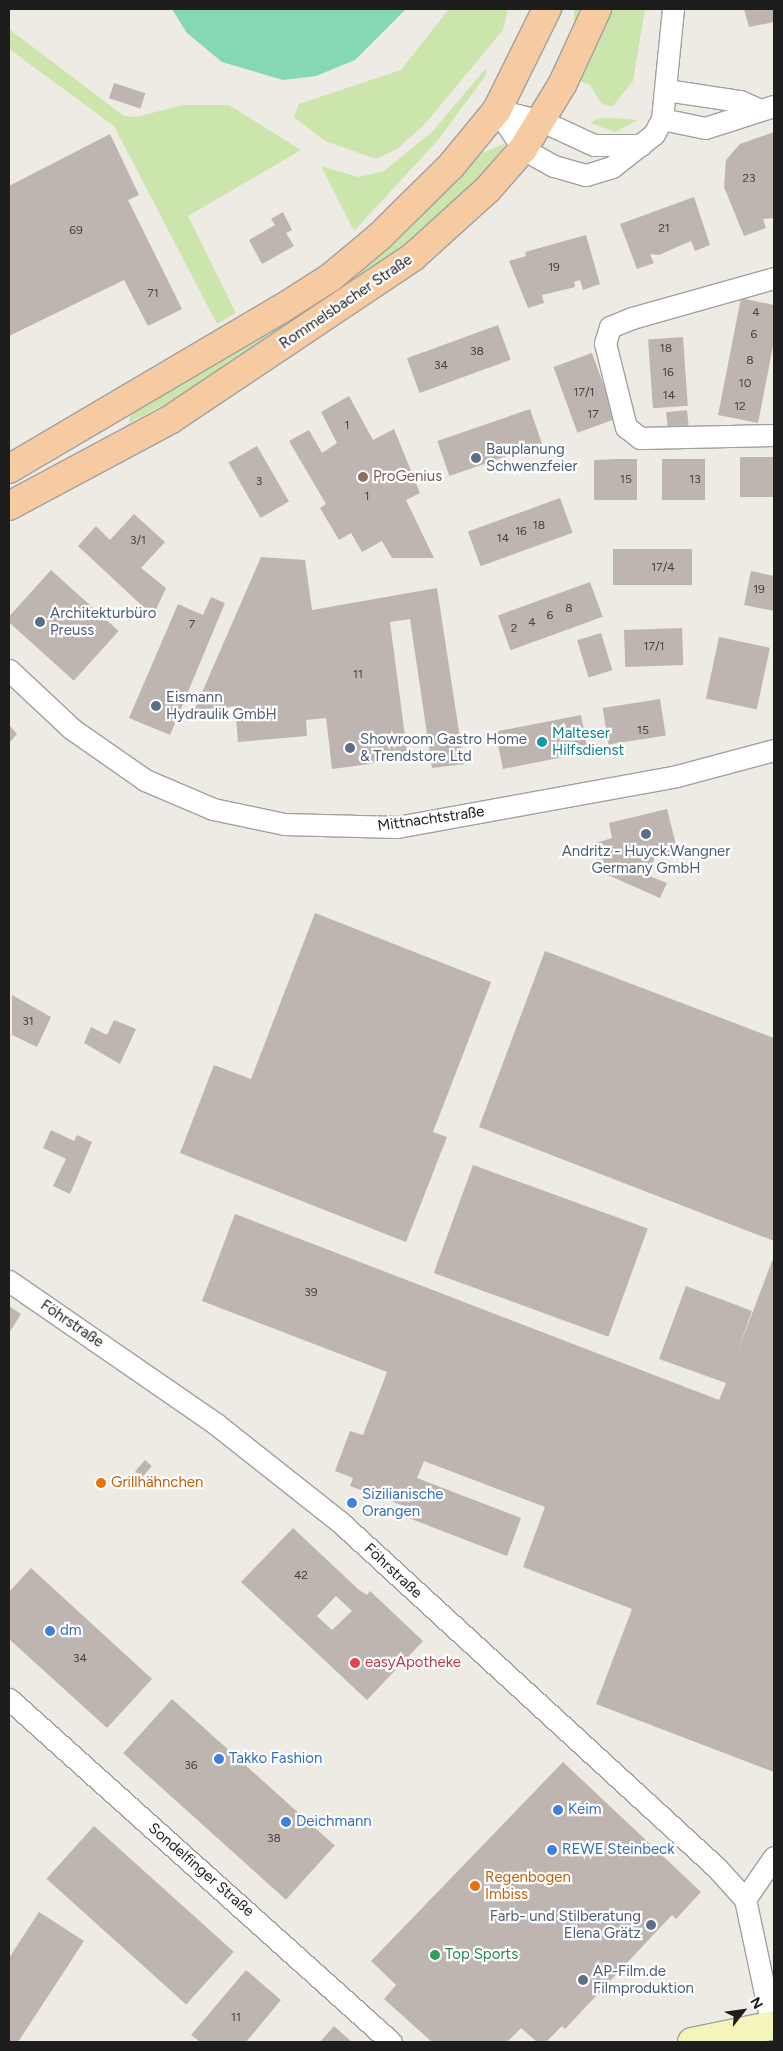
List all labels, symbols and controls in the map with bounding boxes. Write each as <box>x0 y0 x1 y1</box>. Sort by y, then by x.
house number: 23 <box>742 172 756 186</box>
house number: 21 <box>658 222 670 236</box>
house number: 69 <box>69 224 83 238</box>
street label: Rommelsbacher Straße <box>276 251 416 353</box>
house number: 19 <box>548 261 560 275</box>
house number: 71 <box>147 287 159 301</box>
house number: 4 <box>752 306 760 320</box>
house number: 6 <box>751 328 757 342</box>
house number: 18 <box>660 342 672 356</box>
house number: 38 <box>470 345 484 359</box>
house number: 8 <box>746 354 754 368</box>
house number: 34 <box>434 359 448 373</box>
house number: 16 <box>662 366 674 380</box>
house number: 10 <box>739 377 751 391</box>
house number: 17/1 <box>573 386 595 400</box>
house number: 14 <box>663 389 675 403</box>
house number: 12 <box>734 400 746 414</box>
house number: 17 <box>587 408 599 422</box>
house number: 1 <box>345 419 349 433</box>
place label: Bauplanung Schwenzfeier <box>486 440 578 475</box>
marker: Bauplanung Schwenzfeier <box>470 452 482 464</box>
place label: ProGenius <box>373 468 442 486</box>
marker: ProGenius <box>357 471 369 483</box>
house number: 15 <box>620 473 632 487</box>
house number: 13 <box>689 473 701 487</box>
house number: 3 <box>256 475 262 489</box>
house number: 1 <box>365 490 369 504</box>
house number: 18 <box>533 519 545 533</box>
house number: 16 <box>515 525 527 539</box>
house number: 14 <box>497 532 509 546</box>
house number: 3/1 <box>130 534 146 548</box>
house number: 17/4 <box>651 561 675 575</box>
house number: 19 <box>753 583 765 597</box>
house number: 8 <box>565 602 573 616</box>
place label: Architekturbüro Preuss <box>50 604 156 639</box>
house number: 6 <box>547 609 553 623</box>
marker: Architekturbüro Preuss <box>34 616 46 628</box>
house number: 4 <box>528 616 536 630</box>
house number: 7 <box>189 618 195 632</box>
house number: 2 <box>511 622 517 636</box>
house number: 17/1 <box>643 640 665 654</box>
house number: 11 <box>353 668 363 682</box>
place label: Eismann Hydraulik GmbH <box>166 688 277 723</box>
marker: Eismann Hydraulik GmbH <box>150 700 162 712</box>
place label: Malteser Hilfsdienst <box>552 724 624 759</box>
house number: 15 <box>637 724 649 738</box>
place label: Showroom Gastro Home & Trendstore Ltd <box>360 730 527 765</box>
marker: Malteser Hilfsdienst <box>536 736 548 748</box>
marker: Showroom Gastro Home & Trendstore Ltd <box>344 742 356 754</box>
street label: Mittnachtstraße <box>376 803 486 835</box>
marker: Andritz - Huyck.Wangner Germany GmbH <box>640 828 652 840</box>
place label: Andritz - Huyck.Wangner Germany GmbH <box>562 842 730 877</box>
house number: 31 <box>22 1015 34 1029</box>
house number: 39 <box>304 1286 318 1300</box>
street label: Föhrstraße <box>37 1296 107 1352</box>
place label: Grillhähnchen <box>111 1474 203 1492</box>
marker: Grillhähnchen <box>95 1477 107 1489</box>
place label: Sizilianische Orangen <box>362 1485 443 1520</box>
marker: Sizilianische Orangen <box>346 1497 358 1509</box>
street label: Föhrstraße <box>360 1540 426 1602</box>
house number: 42 <box>294 1569 308 1583</box>
place label: dm <box>60 1622 82 1640</box>
marker: dm <box>44 1625 56 1637</box>
house number: 34 <box>73 1652 87 1666</box>
place label: easyApotheke <box>365 1654 461 1672</box>
marker: easyApotheke <box>349 1657 361 1669</box>
place label: Takko Fashion <box>229 1750 322 1768</box>
marker: Takko Fashion <box>213 1753 225 1765</box>
house number: 36 <box>184 1759 198 1773</box>
place label: Keim <box>568 1801 601 1819</box>
marker: Keim <box>552 1804 564 1816</box>
place label: Deichmann <box>296 1813 372 1831</box>
marker: Deichmann <box>280 1816 292 1828</box>
street label: Sondelfinger Straße <box>145 1819 257 1921</box>
house number: 38 <box>267 1832 281 1846</box>
place label: REWE Steinbeck <box>562 1841 675 1859</box>
marker: REWE Steinbeck <box>546 1844 558 1856</box>
place label: Regenbogen Imbiss <box>485 1868 571 1903</box>
marker: Regenbogen Imbiss <box>469 1880 481 1892</box>
place label: Farb- und Stilberatung Elena Grätz <box>490 1907 641 1942</box>
marker: Farb- und Stilberatung Elena Grätz <box>645 1919 657 1931</box>
place label: Top Sports <box>445 1946 518 1964</box>
marker: Top Sports <box>429 1949 441 1961</box>
place label: AP-Film.de Filmproduktion <box>593 1962 694 1997</box>
marker: AP-Film.de Filmproduktion <box>577 1974 589 1986</box>
north arrow <box>718 1986 768 2036</box>
text: N <box>746 1994 766 2012</box>
house number: 11 <box>231 2011 241 2025</box>

